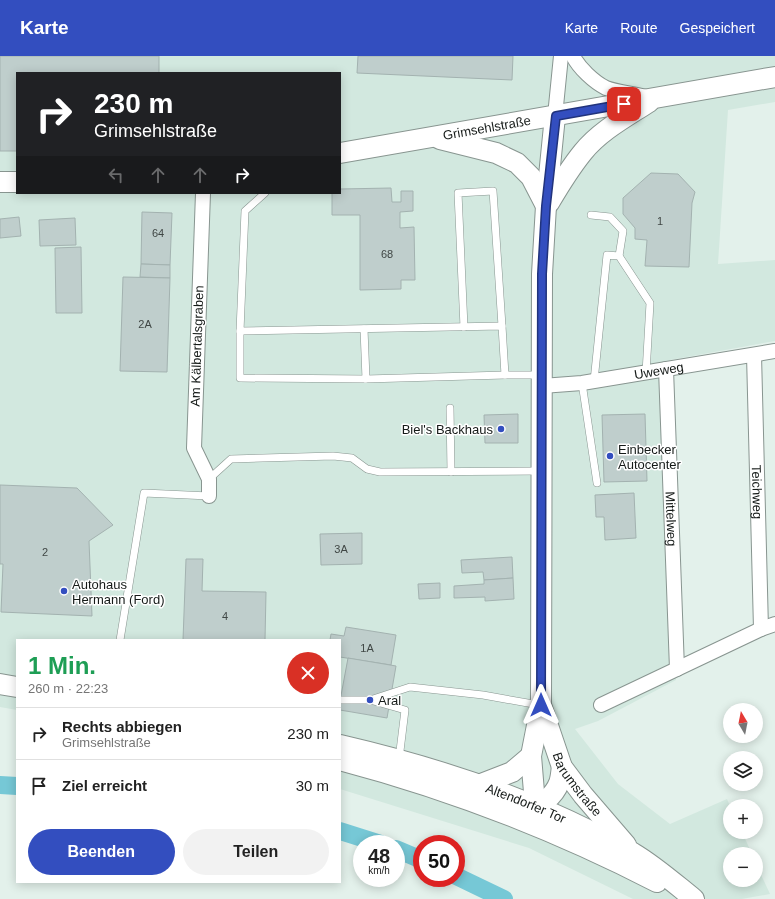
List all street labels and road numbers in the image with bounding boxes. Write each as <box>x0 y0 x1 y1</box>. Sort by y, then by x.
street label: Grimsehlstraße <box>442 112 532 142</box>
street label: Am Kälbertalsgraben <box>187 285 207 407</box>
street label: Uweweg <box>633 359 685 382</box>
street label: Teichweg <box>749 465 766 519</box>
street label: Mittelweg <box>663 491 680 547</box>
street label: Barumstraße <box>550 750 605 819</box>
street label: Altendorfer Tor <box>484 780 569 826</box>

